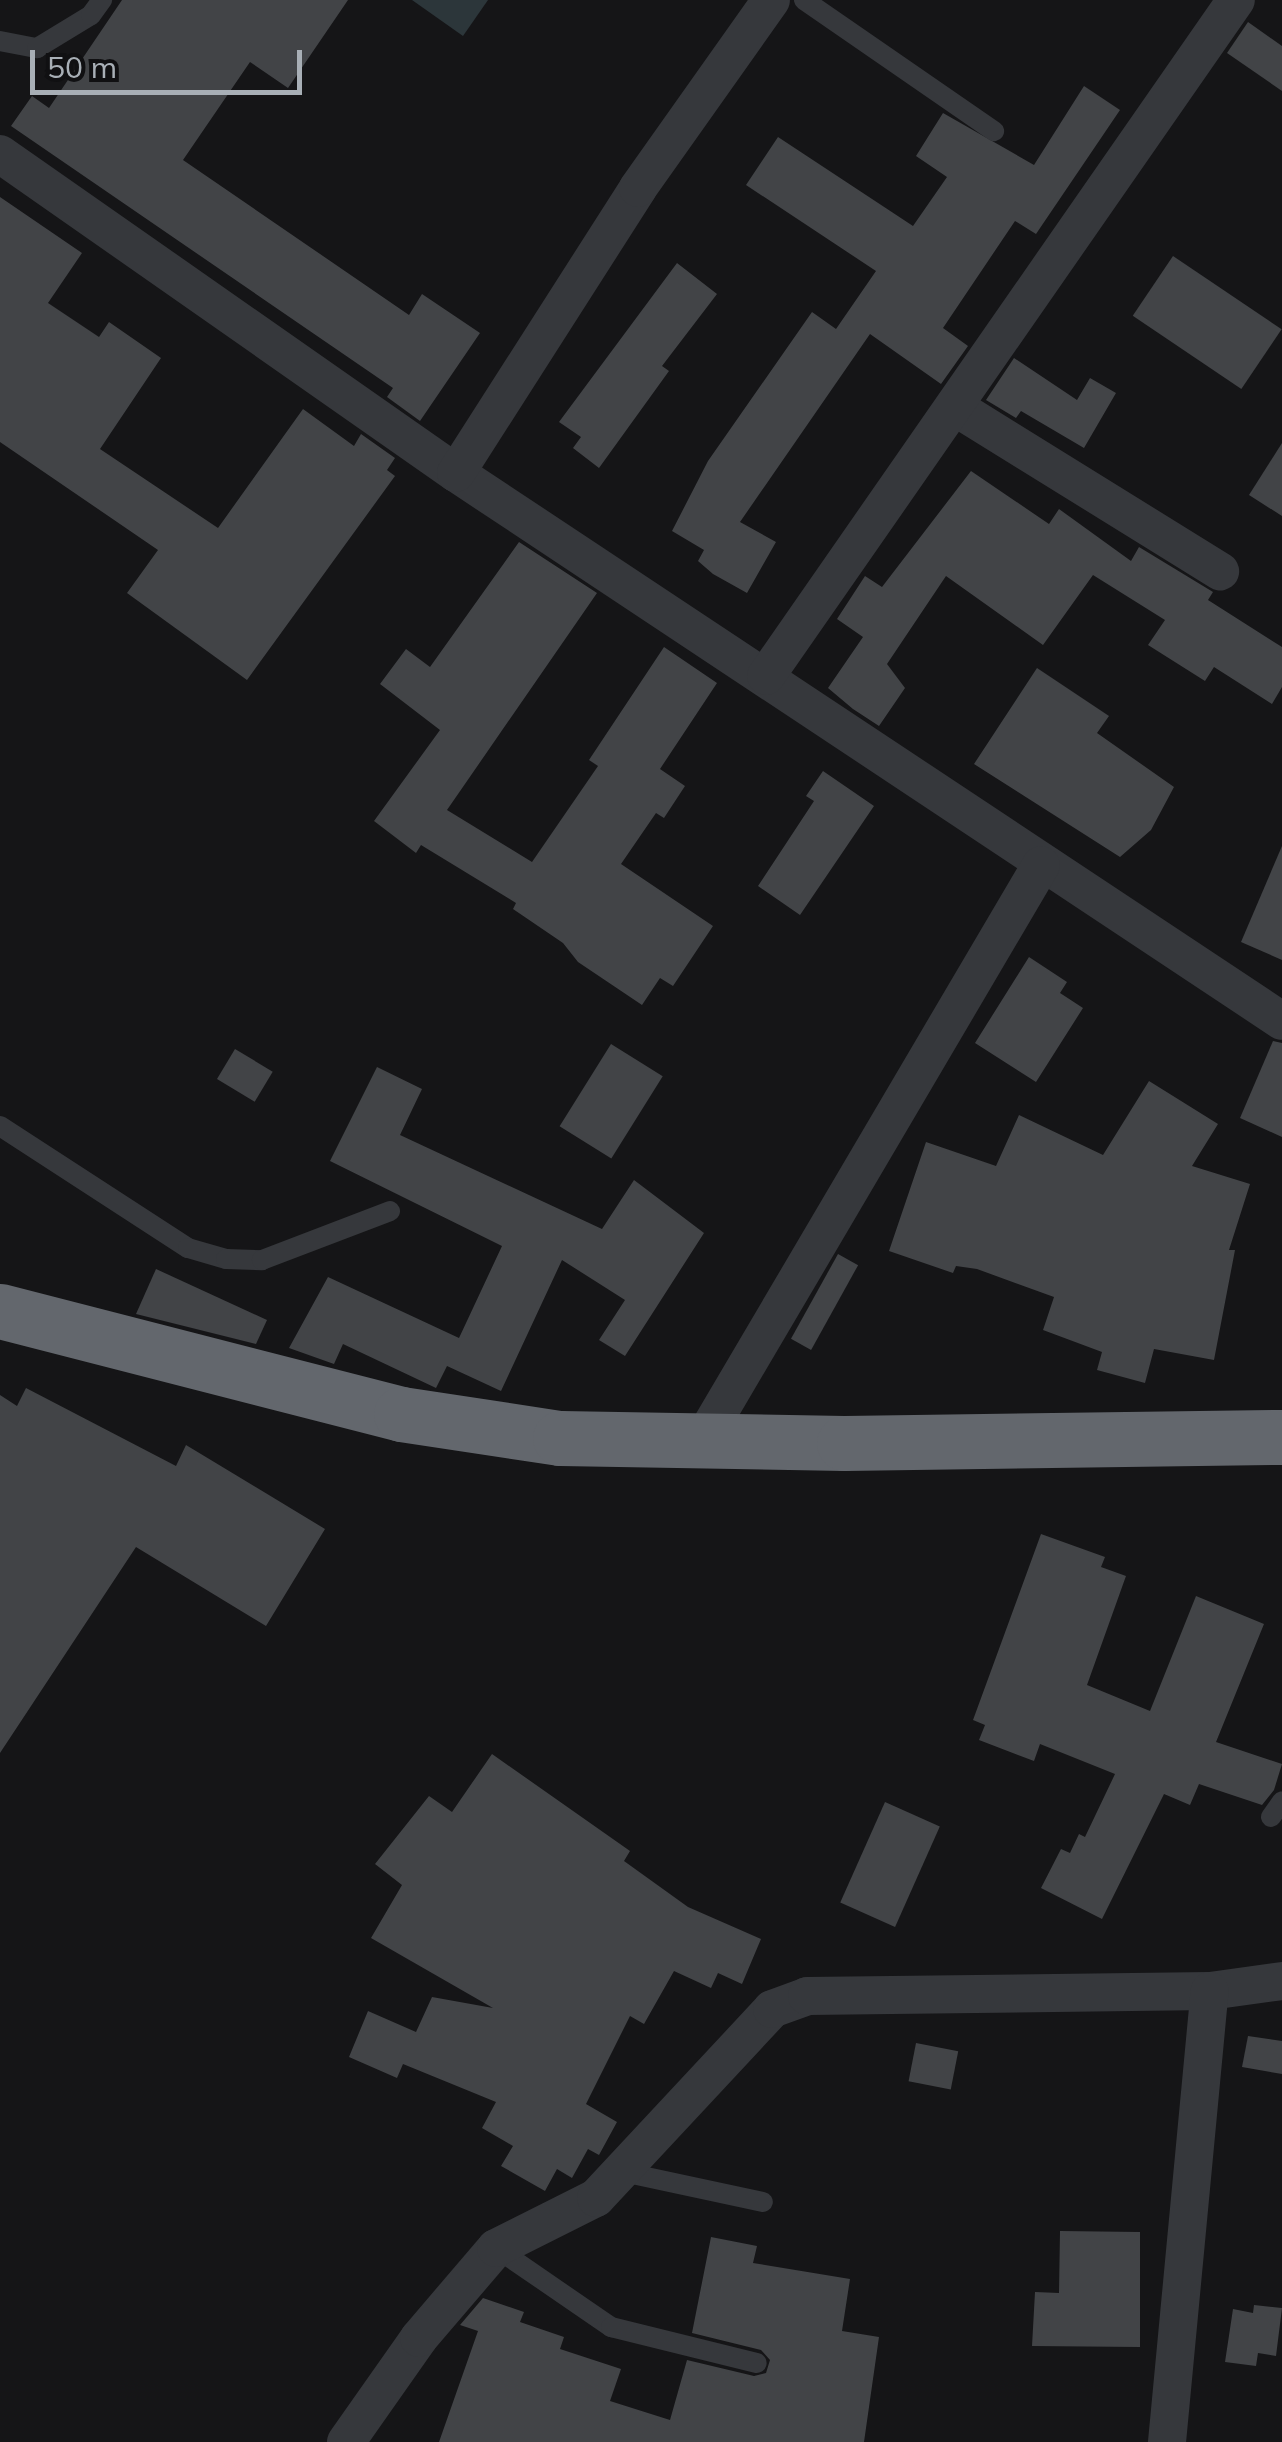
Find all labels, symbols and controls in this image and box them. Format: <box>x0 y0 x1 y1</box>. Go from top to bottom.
scale bar <box>35 30 308 92</box>
text: 50 m <box>47 48 117 86</box>

